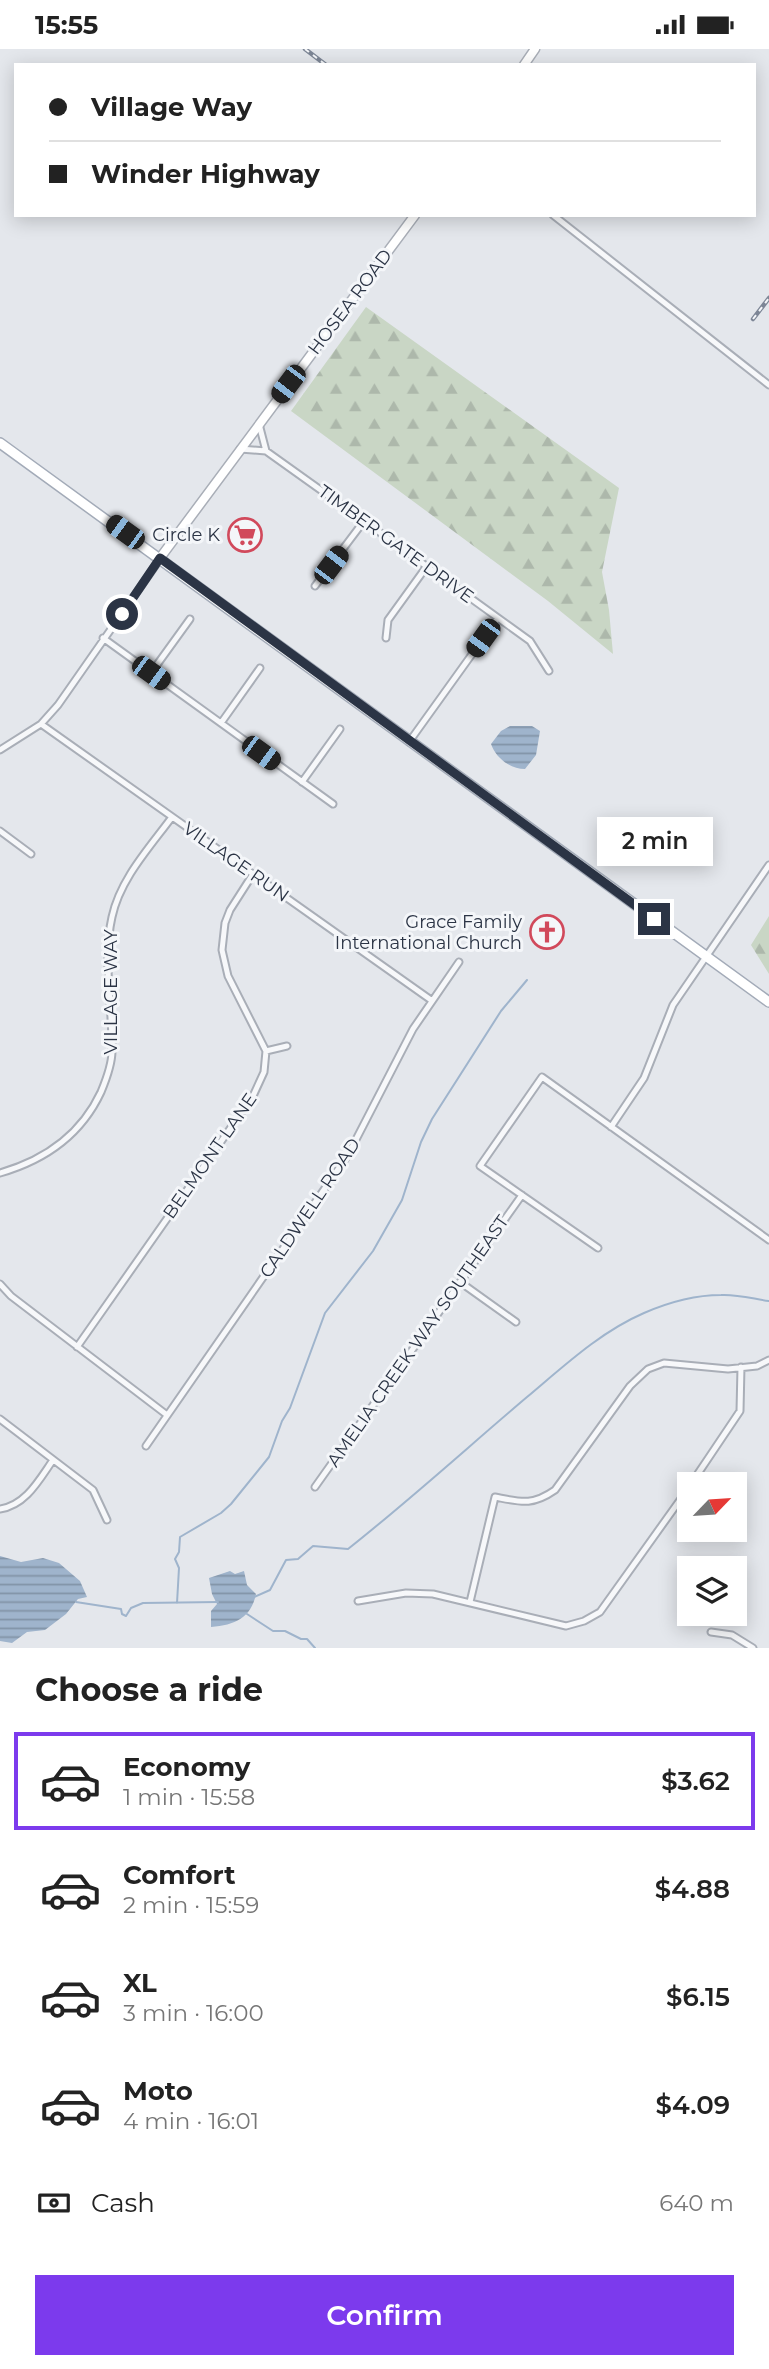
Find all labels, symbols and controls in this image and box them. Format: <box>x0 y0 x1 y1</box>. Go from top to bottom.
text: 15:55 <box>35 9 98 41</box>
text: Village Way <box>91 91 252 123</box>
text: Winder Highway <box>91 158 320 190</box>
street label: HOSEA ROAD <box>303 245 397 359</box>
car <box>267 361 310 407</box>
street label: TIMBER GATE DRIVE <box>314 480 478 608</box>
car <box>102 511 149 553</box>
supermarket icon: Circle K <box>226 516 264 554</box>
place label: Circle K <box>152 524 220 546</box>
car <box>310 542 353 588</box>
route start <box>106 598 138 630</box>
car <box>463 615 504 661</box>
car <box>128 652 175 694</box>
car <box>238 732 285 774</box>
street label: VILLAGE RUN <box>179 817 293 907</box>
callout: 2 min <box>596 817 712 867</box>
text: 2 min <box>622 827 688 855</box>
route end <box>638 903 670 935</box>
place label: Grace Family International Church <box>335 911 522 954</box>
church icon: Grace Family International Church <box>528 913 566 951</box>
street label: VILLAGE WAY <box>100 929 122 1055</box>
street label: BELMONT LANE <box>158 1089 262 1223</box>
street label: CALDWELL ROAD <box>255 1134 365 1282</box>
street label: AMELIA CREEK WAY SOUTHEAST <box>322 1210 514 1471</box>
north arrow <box>677 1472 747 1542</box>
map controls <box>677 1472 747 1626</box>
button: layers <box>677 1556 747 1626</box>
text: Choose a ride <box>35 1670 263 1709</box>
icon: car <box>39 1750 102 1813</box>
text: Economy <box>123 1751 250 1783</box>
text: $3.62 <box>661 1765 730 1797</box>
text: 1 min · 15:58 <box>123 1783 255 1811</box>
icon: car <box>39 1858 102 1921</box>
text: Comfort <box>123 1859 235 1891</box>
text: $4.88 <box>655 1873 730 1905</box>
text: 2 min · 15:59 <box>123 1891 259 1919</box>
icon: car <box>39 1966 102 2029</box>
text: XL <box>123 1967 157 1999</box>
text: $6.15 <box>666 1981 730 2013</box>
text: 3 min · 16:00 <box>123 1999 264 2027</box>
icon: car <box>39 2074 102 2137</box>
text: Moto <box>123 2075 193 2107</box>
text: $4.09 <box>655 2089 730 2121</box>
text: 4 min · 16:01 <box>123 2107 259 2135</box>
icon: cash <box>35 2184 73 2222</box>
text: Cash <box>91 2187 155 2219</box>
text: 640 m <box>659 2189 734 2217</box>
button: Confirm <box>35 2275 734 2355</box>

